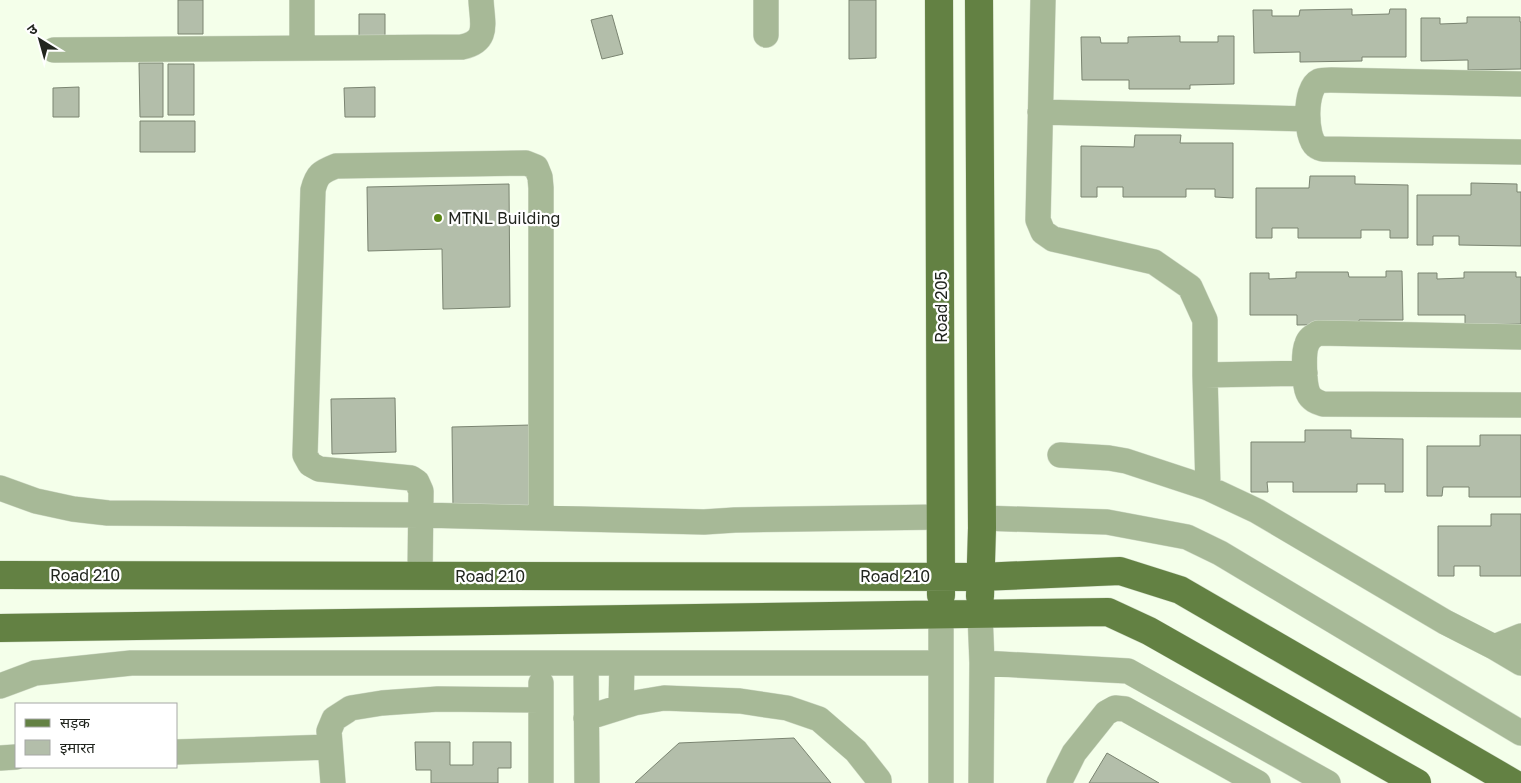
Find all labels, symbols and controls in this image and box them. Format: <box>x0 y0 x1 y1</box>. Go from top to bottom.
north arrow <box>15 15 65 65</box>
text: उ <box>23 19 41 38</box>
place label: MTNL Building <box>448 208 560 228</box>
marker: MTNL Building <box>432 212 444 224</box>
street label: Road 205 <box>931 271 951 343</box>
street label: Road 210 <box>50 565 120 585</box>
street label: Road 210 <box>455 566 525 586</box>
street label: Road 210 <box>860 566 930 586</box>
legend <box>15 703 178 768</box>
text: सड़क <box>60 713 90 731</box>
text: इमारत <box>60 738 95 756</box>

